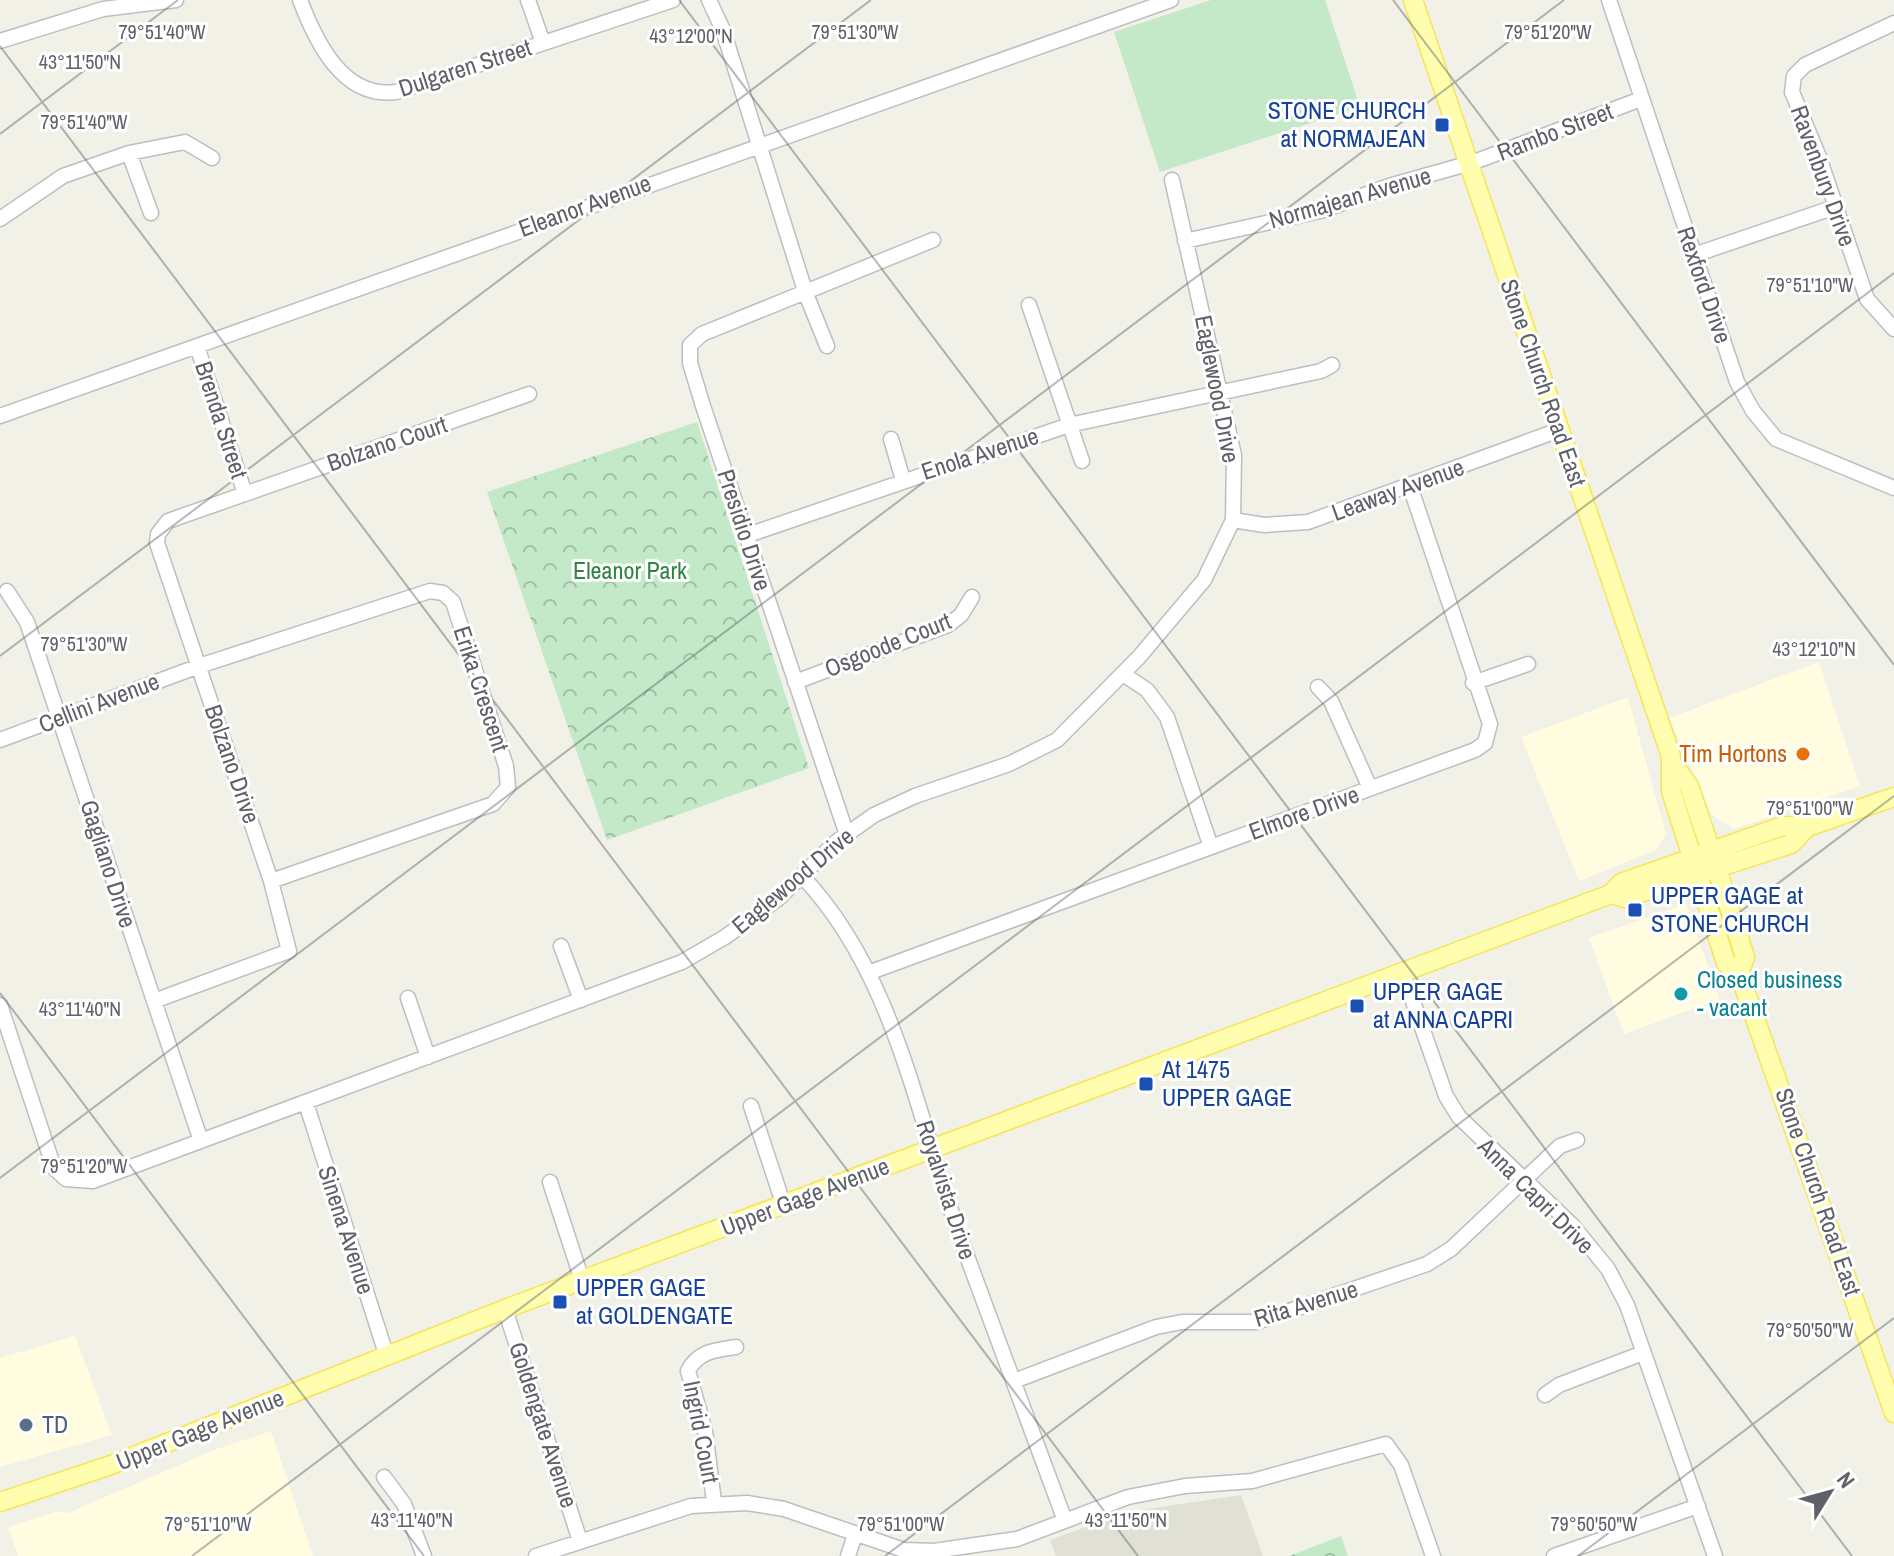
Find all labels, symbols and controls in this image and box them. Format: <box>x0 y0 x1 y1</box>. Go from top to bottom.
text: 79°51'40"W <box>118 18 206 45</box>
text: 79°51'30"W <box>811 18 899 45</box>
text: 79°51'20"W <box>1504 18 1592 45</box>
text: 43°12'00"N <box>649 22 733 49</box>
street label: Dulgaren Street <box>394 30 536 104</box>
text: 43°11'50"N <box>39 48 121 75</box>
place label: STONE CHURCH at NORMAJEAN <box>1268 94 1426 154</box>
street label: Rambo Street <box>1492 94 1618 168</box>
street label: Ravenbury Drive <box>1784 101 1864 251</box>
text: 79°51'40"W <box>40 108 128 135</box>
marker: STONE CHURCH at NORMAJEAN <box>1433 116 1451 134</box>
street label: Normajean Avenue <box>1265 159 1434 235</box>
street label: Eleanor Avenue <box>514 166 655 244</box>
street label: Rexford Drive <box>1670 222 1740 347</box>
text: 79°51'10"W <box>1766 271 1854 298</box>
street label: Stone Church Road East <box>1493 275 1595 491</box>
street label: Eaglewood Drive <box>1188 312 1248 465</box>
street label: Brenda Street <box>188 357 256 483</box>
street label: Bolzano Court <box>323 407 451 478</box>
street label: Enola Avenue <box>917 419 1042 487</box>
street label: Leaway Avenue <box>1327 450 1468 528</box>
street label: Presidio Drive <box>710 465 780 594</box>
park label: Eleanor Park <box>573 554 687 586</box>
street label: Osgoode Court <box>820 604 956 684</box>
street label: Erika Crescent <box>447 622 517 756</box>
text: 79°51'30"W <box>40 630 128 657</box>
text: 43°12'10"N <box>1772 635 1856 662</box>
street label: Cellini Avenue <box>34 664 163 740</box>
street label: Bolzano Drive <box>198 700 268 827</box>
place label: Tim Hortons <box>1679 737 1787 769</box>
marker: Tim Hortons <box>1794 745 1812 763</box>
street label: Elmore Drive <box>1244 777 1363 847</box>
text: 79°51'00"W <box>1766 794 1854 821</box>
street label: Gagliano Drive <box>73 796 145 932</box>
street label: Eaglewood Drive <box>725 820 860 941</box>
place label: UPPER GAGE at STONE CHURCH <box>1651 879 1809 939</box>
marker: UPPER GAGE at STONE CHURCH <box>1626 901 1644 919</box>
place label: Closed business - vacant <box>1697 963 1843 1023</box>
place label: UPPER GAGE at ANNA CAPRI <box>1373 975 1513 1035</box>
marker: Closed business - vacant <box>1672 985 1690 1003</box>
text: 43°11'40"N <box>39 995 121 1022</box>
marker: UPPER GAGE at ANNA CAPRI <box>1348 997 1366 1015</box>
place label: At 1475 UPPER GAGE <box>1161 1053 1292 1113</box>
marker: At 1475 UPPER GAGE <box>1137 1075 1155 1093</box>
street label: Stone Church Road East <box>1768 1084 1870 1300</box>
street label: Royalvista Drive <box>909 1116 984 1263</box>
street label: Anna Capri Drive <box>1471 1130 1602 1260</box>
street label: Upper Gage Avenue <box>716 1149 893 1243</box>
text: 79°51'20"W <box>40 1152 128 1179</box>
street label: Sinena Avenue <box>311 1161 383 1298</box>
place label: UPPER GAGE at GOLDENGATE <box>576 1271 733 1331</box>
street label: Rita Avenue <box>1250 1272 1362 1334</box>
marker: UPPER GAGE at GOLDENGATE <box>551 1293 569 1311</box>
text: 79°50'50"W <box>1766 1316 1854 1343</box>
street label: Goldengate Avenue <box>502 1338 586 1512</box>
street label: Ingrid Court <box>676 1378 728 1486</box>
street label: Upper Gage Avenue <box>111 1381 288 1477</box>
place label: TD <box>42 1408 68 1440</box>
marker: TD <box>17 1416 35 1434</box>
north arrow <box>1790 1452 1870 1532</box>
text: N <box>1830 1466 1862 1494</box>
text: 43°11'40"N <box>371 1506 453 1533</box>
text: 43°11'50"N <box>1085 1506 1167 1533</box>
text: 79°51'10"W <box>164 1510 252 1537</box>
text: 79°51'00"W <box>857 1510 945 1537</box>
text: 79°50'50"W <box>1550 1510 1638 1537</box>

